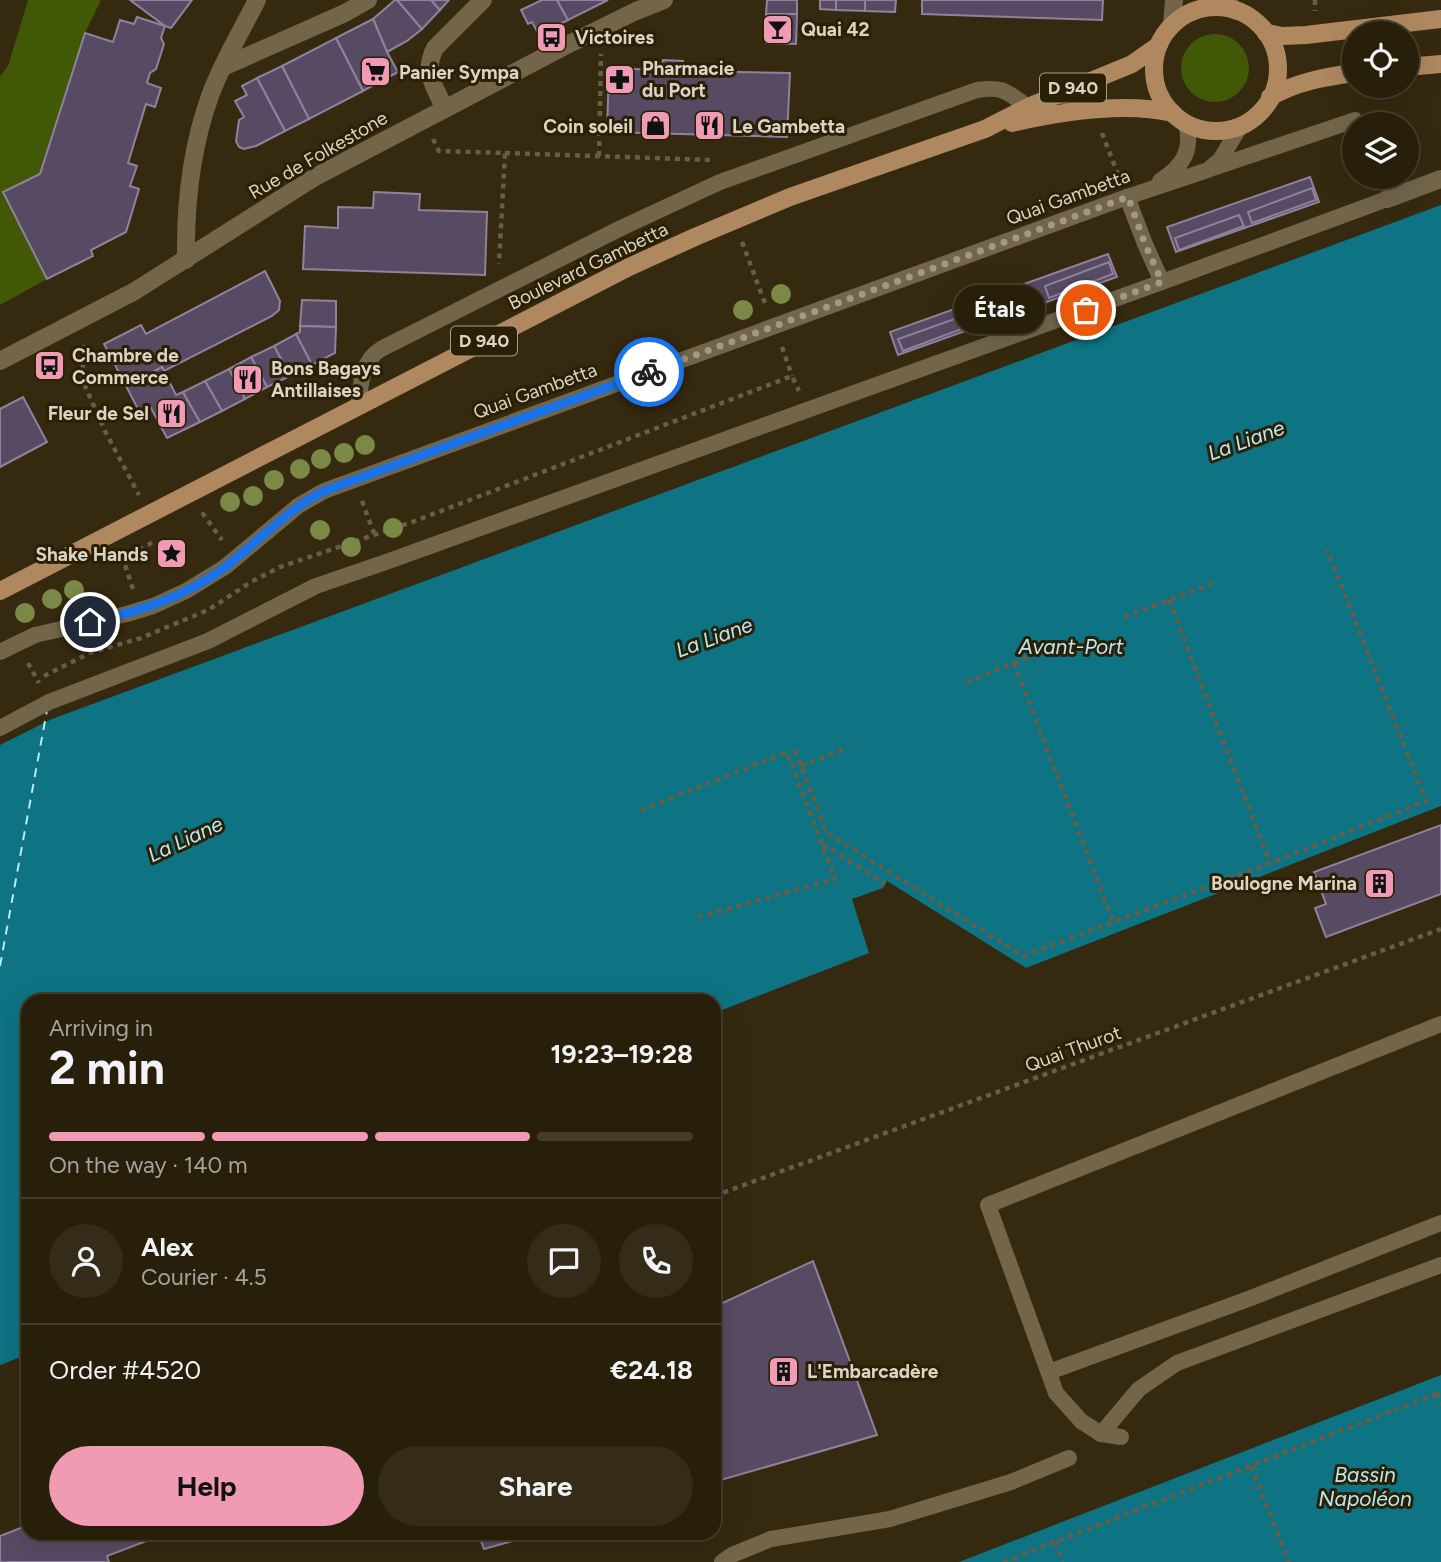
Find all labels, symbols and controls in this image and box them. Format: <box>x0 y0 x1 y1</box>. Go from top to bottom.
bar icon: Quai 42 <box>761 12 795 46</box>
place label: Quai 42 <box>801 18 869 41</box>
bus stop icon: Victoires <box>535 20 569 54</box>
map controls <box>1342 21 1419 189</box>
button: locate <box>1342 21 1419 98</box>
place label: Victoires <box>575 26 654 49</box>
supermarket icon: Panier Sympa <box>359 55 393 89</box>
place label: Pharmacie du Port <box>642 57 735 102</box>
place label: Panier Sympa <box>399 61 519 84</box>
pharmacy icon: Pharmacie du Port <box>602 62 636 96</box>
road number: D 940 <box>1040 74 1106 102</box>
street label: Rue de Folkestone <box>244 106 392 204</box>
shop icon: Coin soleil <box>639 109 673 143</box>
restaurant icon: Le Gambetta <box>692 109 726 143</box>
button: layers <box>1342 112 1419 189</box>
place label: Coin soleil <box>543 115 633 138</box>
place label: Le Gambetta <box>732 115 845 138</box>
street label: Quai Gambetta <box>1003 164 1133 230</box>
street label: Boulevard Gambetta <box>504 217 672 315</box>
pin <box>1056 280 1116 340</box>
callout: Étals <box>953 286 1044 334</box>
icon: bag <box>1067 291 1105 329</box>
text: Étals <box>974 295 1025 323</box>
road number: D 940 <box>451 326 517 356</box>
courier <box>614 337 684 407</box>
place label: Chambre de Commerce <box>72 344 179 389</box>
bus stop icon: Chambre de Commerce <box>32 349 66 383</box>
icon: bike <box>630 353 668 391</box>
place label: Bons Bagays Antillaises <box>271 357 381 402</box>
street label: Quai Gambetta <box>470 358 600 424</box>
restaurant icon: Bons Bagays Antillaises <box>231 362 265 396</box>
restaurant icon: Fleur de Sel <box>155 396 189 430</box>
place label: Fleur de Sel <box>48 402 149 425</box>
water label: La Liane <box>1204 414 1288 465</box>
place icon: Shake Hands <box>154 537 188 571</box>
place label: Shake Hands <box>35 543 148 566</box>
pin <box>60 592 120 652</box>
icon: home <box>71 603 109 641</box>
water label: La Liane <box>672 611 756 662</box>
water label: Avant-Port <box>1017 634 1124 659</box>
water label: La Liane <box>144 811 227 867</box>
building icon: Boulogne Marina <box>1363 866 1397 900</box>
place label: Boulogne Marina <box>1211 872 1357 895</box>
text: Arriving in <box>49 1014 153 1042</box>
street label: Quai Thurot <box>1022 1021 1124 1077</box>
text: 19:23–19:28 <box>550 1038 693 1070</box>
text: 2 min <box>49 1040 165 1096</box>
text: On the way · 140 m <box>49 1151 248 1179</box>
button: person <box>49 1224 123 1298</box>
button: chat <box>527 1224 601 1298</box>
button: phone <box>619 1224 693 1298</box>
text: Alex <box>141 1231 194 1263</box>
text: Courier · 4.5 <box>141 1263 267 1291</box>
text: Order #4520 <box>49 1354 201 1386</box>
text: €24.18 <box>610 1354 693 1386</box>
building icon: L'Embarcadère <box>767 1354 801 1388</box>
place label: L'Embarcadère <box>807 1360 939 1383</box>
button: Help <box>49 1446 364 1526</box>
button: Share <box>378 1446 693 1526</box>
water label: Bassin Napoléon <box>1318 1462 1412 1511</box>

